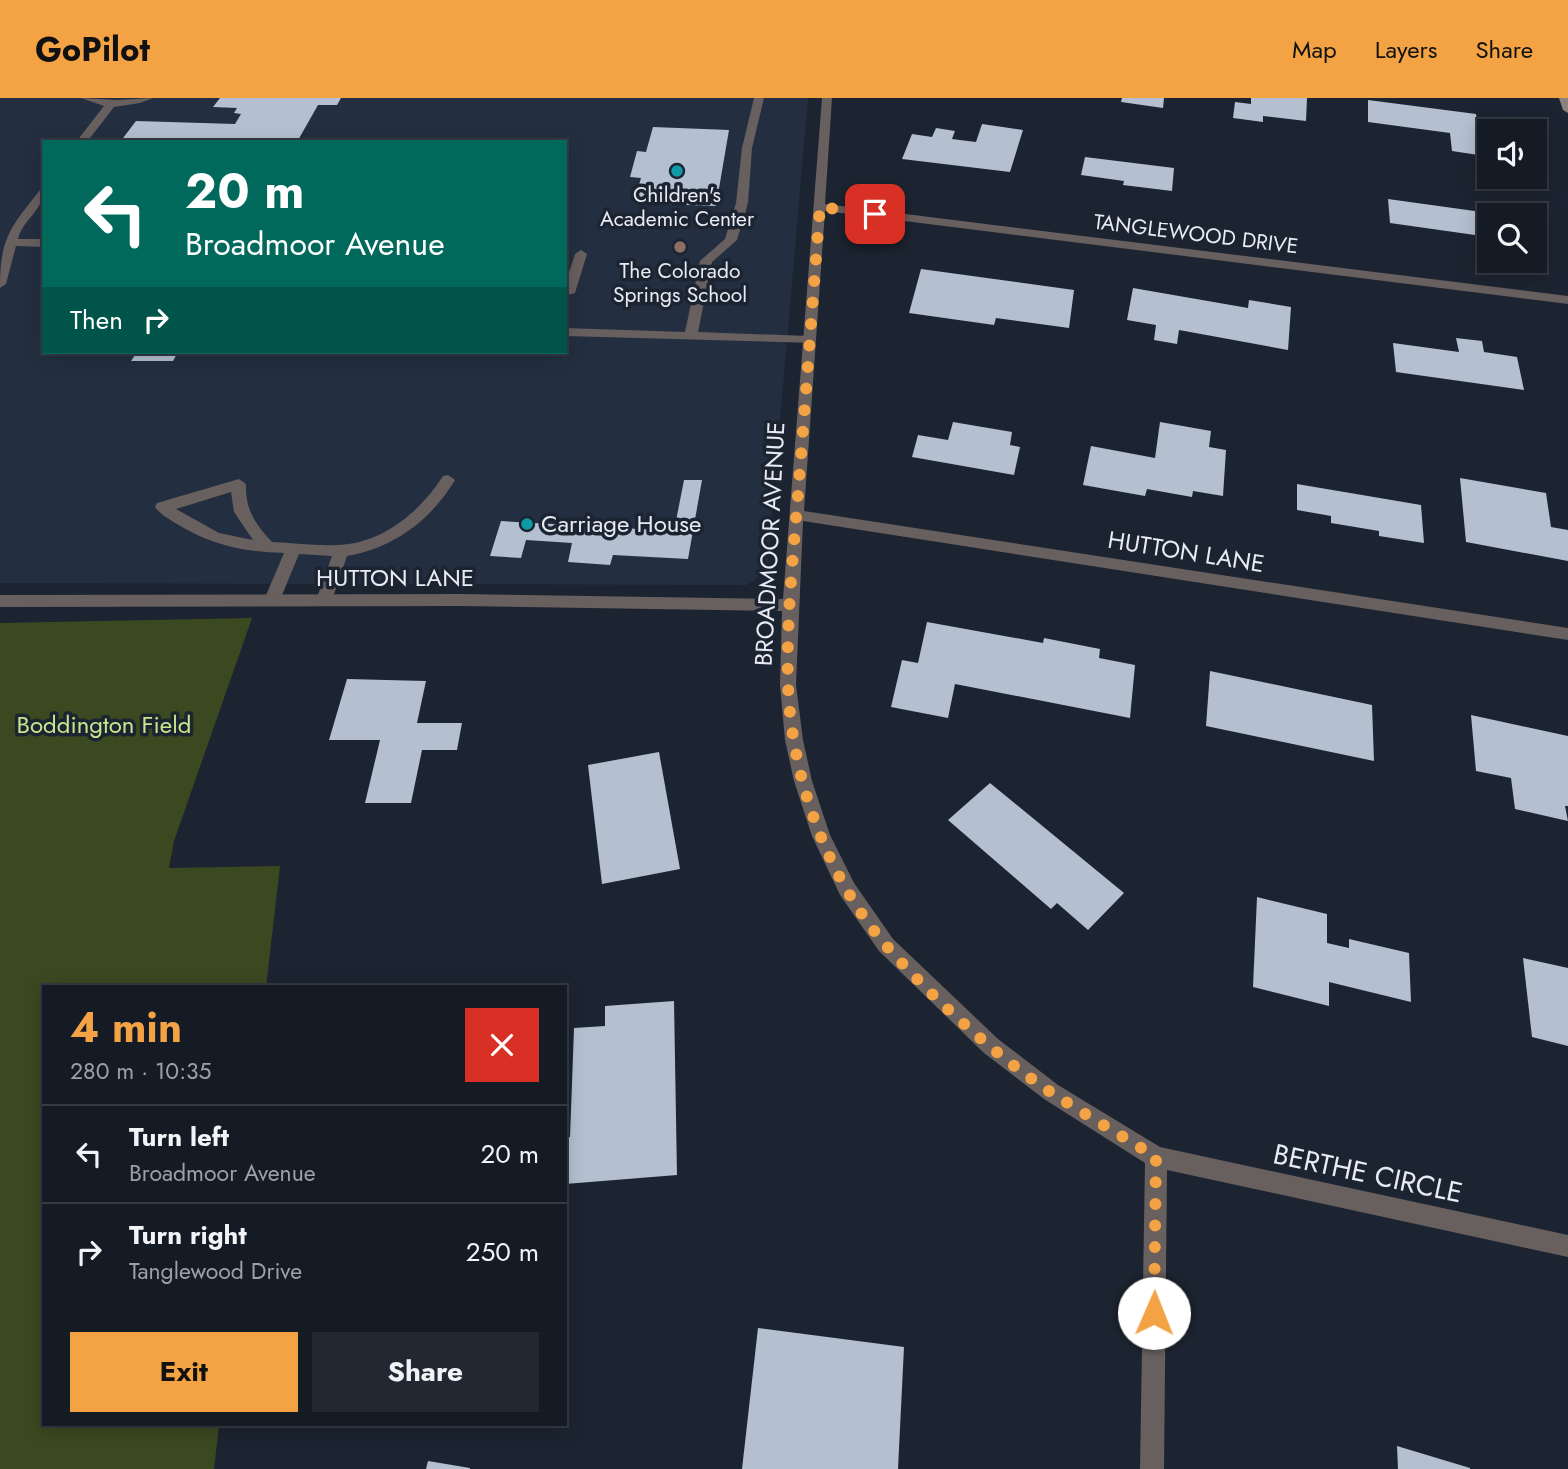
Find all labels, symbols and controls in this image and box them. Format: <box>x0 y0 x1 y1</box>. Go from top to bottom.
text: GoPilot <box>35 26 150 73</box>
text: Map <box>1292 32 1337 67</box>
text: Layers <box>1375 32 1437 67</box>
text: Share <box>1475 32 1533 67</box>
map controls <box>1477 119 1547 273</box>
button: sound <box>1477 119 1547 189</box>
text: 20 m <box>185 156 304 226</box>
marker: Children's Academic Center <box>669 163 685 179</box>
icon: left <box>70 168 161 259</box>
place label: Children's Academic Center <box>600 180 755 234</box>
pin <box>845 184 905 244</box>
icon: arrive <box>856 195 894 233</box>
button: search <box>1477 203 1547 273</box>
street label: TANGLEWOOD DRIVE <box>1092 207 1300 261</box>
text: Broadmoor Avenue <box>185 221 445 267</box>
marker: The Colorado Springs School <box>672 239 688 255</box>
place label: The Colorado Springs School <box>613 256 747 310</box>
text: Then <box>70 301 123 339</box>
icon: right <box>137 301 175 339</box>
street label: BROADMOOR AVENUE <box>746 421 793 667</box>
place label: Carriage House <box>541 506 701 541</box>
marker: Carriage House <box>519 516 535 532</box>
street label: HUTTON LANE <box>1105 522 1267 581</box>
street label: HUTTON LANE <box>316 560 474 595</box>
park label: Boddington Field <box>17 707 191 742</box>
text: 4 min <box>70 997 182 1058</box>
button: close <box>465 1008 539 1082</box>
text: 280 m · 10:35 <box>70 1054 212 1088</box>
text: Turn left <box>129 1118 229 1156</box>
street label: BERTHE CIRCLE <box>1270 1133 1466 1214</box>
icon: left <box>70 1135 108 1173</box>
text: 20 m <box>481 1135 539 1173</box>
text: Broadmoor Avenue <box>129 1156 316 1190</box>
text: Turn right <box>129 1216 247 1254</box>
icon: right <box>70 1233 108 1271</box>
text: 250 m <box>466 1233 539 1271</box>
text: Tanglewood Drive <box>129 1254 302 1288</box>
position arrow <box>1117 1276 1191 1350</box>
button: Exit <box>70 1332 298 1412</box>
button: Share <box>312 1332 539 1412</box>

